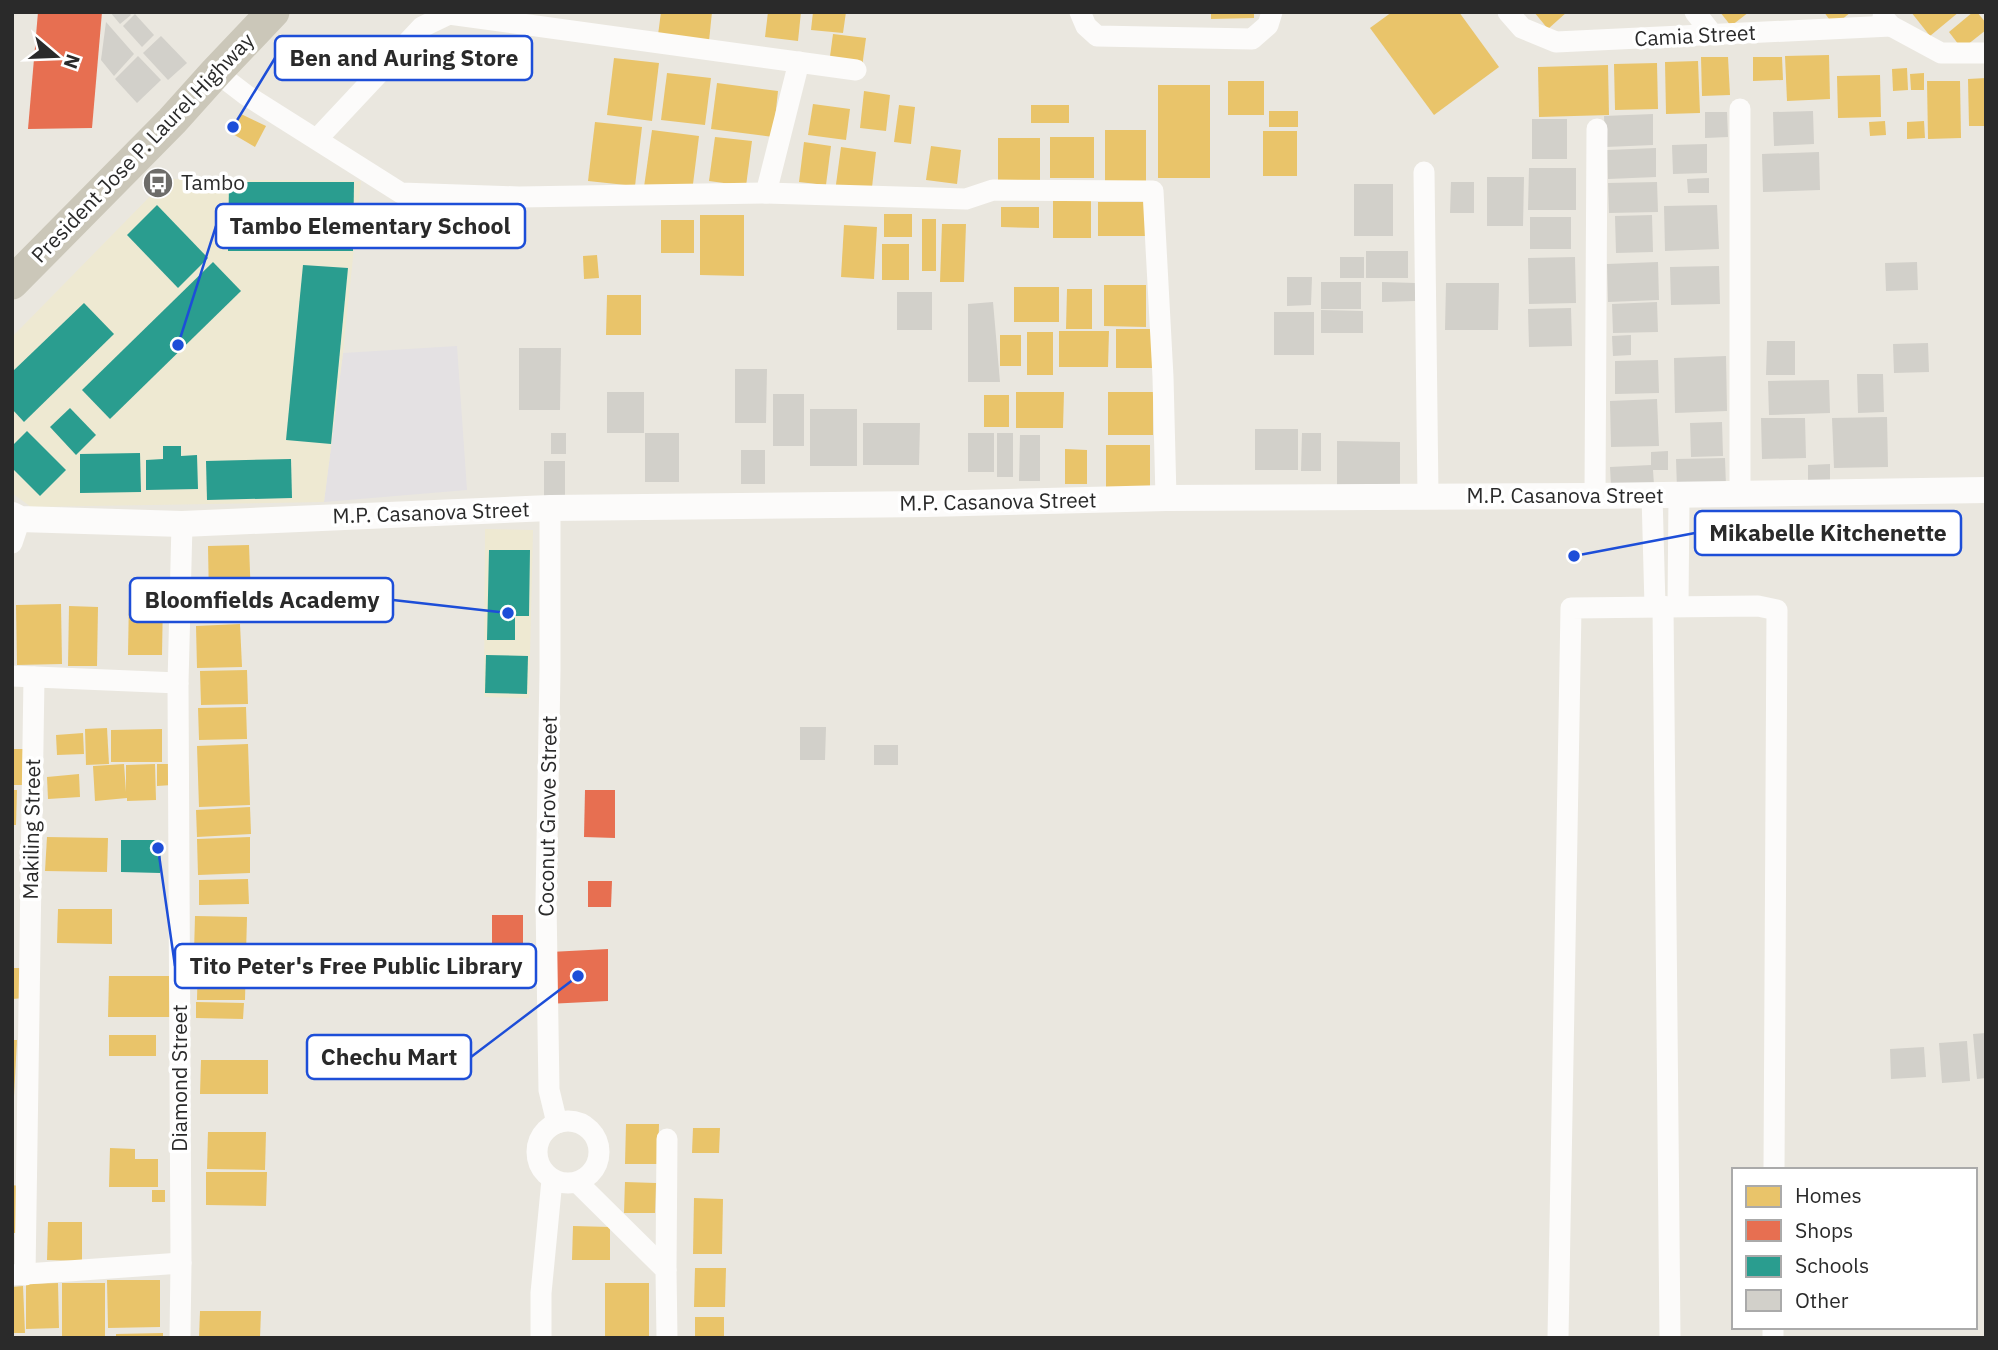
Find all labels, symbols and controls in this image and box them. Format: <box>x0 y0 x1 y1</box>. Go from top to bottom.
street label: Camia Street <box>1633 18 1756 52</box>
north arrow <box>21 21 91 91</box>
street label: President Jose P. Laurel Highway <box>25 26 260 268</box>
callout: Ben and Auring Store <box>275 36 532 80</box>
text: Ben and Auring Store <box>290 42 518 72</box>
text: N <box>58 51 86 72</box>
bus stop icon: Tambo <box>141 166 175 200</box>
place label: Tambo <box>181 168 245 196</box>
callout: Tambo Elementary School <box>216 204 525 248</box>
text: Tambo Elementary School <box>230 210 510 240</box>
street label: M.P. Casanova Street <box>1466 481 1664 509</box>
street label: M.P. Casanova Street <box>899 485 1097 517</box>
street label: M.P. Casanova Street <box>332 495 530 529</box>
callout: Mikabelle Kitchenette <box>1695 511 1961 555</box>
text: Mikabelle Kitchenette <box>1709 517 1947 547</box>
callout: Bloomfields Academy <box>130 578 393 622</box>
text: Bloomfields Academy <box>145 584 380 614</box>
street label: Coconut Grove Street <box>531 715 563 917</box>
street label: Makiling Street <box>16 758 46 900</box>
callout: Tito Peter's Free Public Library <box>175 944 536 988</box>
text: Tito Peter's Free Public Library <box>190 950 523 980</box>
street label: Diamond Street <box>165 1004 193 1152</box>
callout: Chechu Mart <box>307 1035 471 1079</box>
text: Chechu Mart <box>321 1041 457 1071</box>
legend <box>1732 1168 1977 1329</box>
text: Homes <box>1795 1181 1862 1209</box>
text: Shops <box>1795 1216 1853 1244</box>
text: Schools <box>1795 1251 1869 1279</box>
text: Other <box>1795 1286 1849 1314</box>

